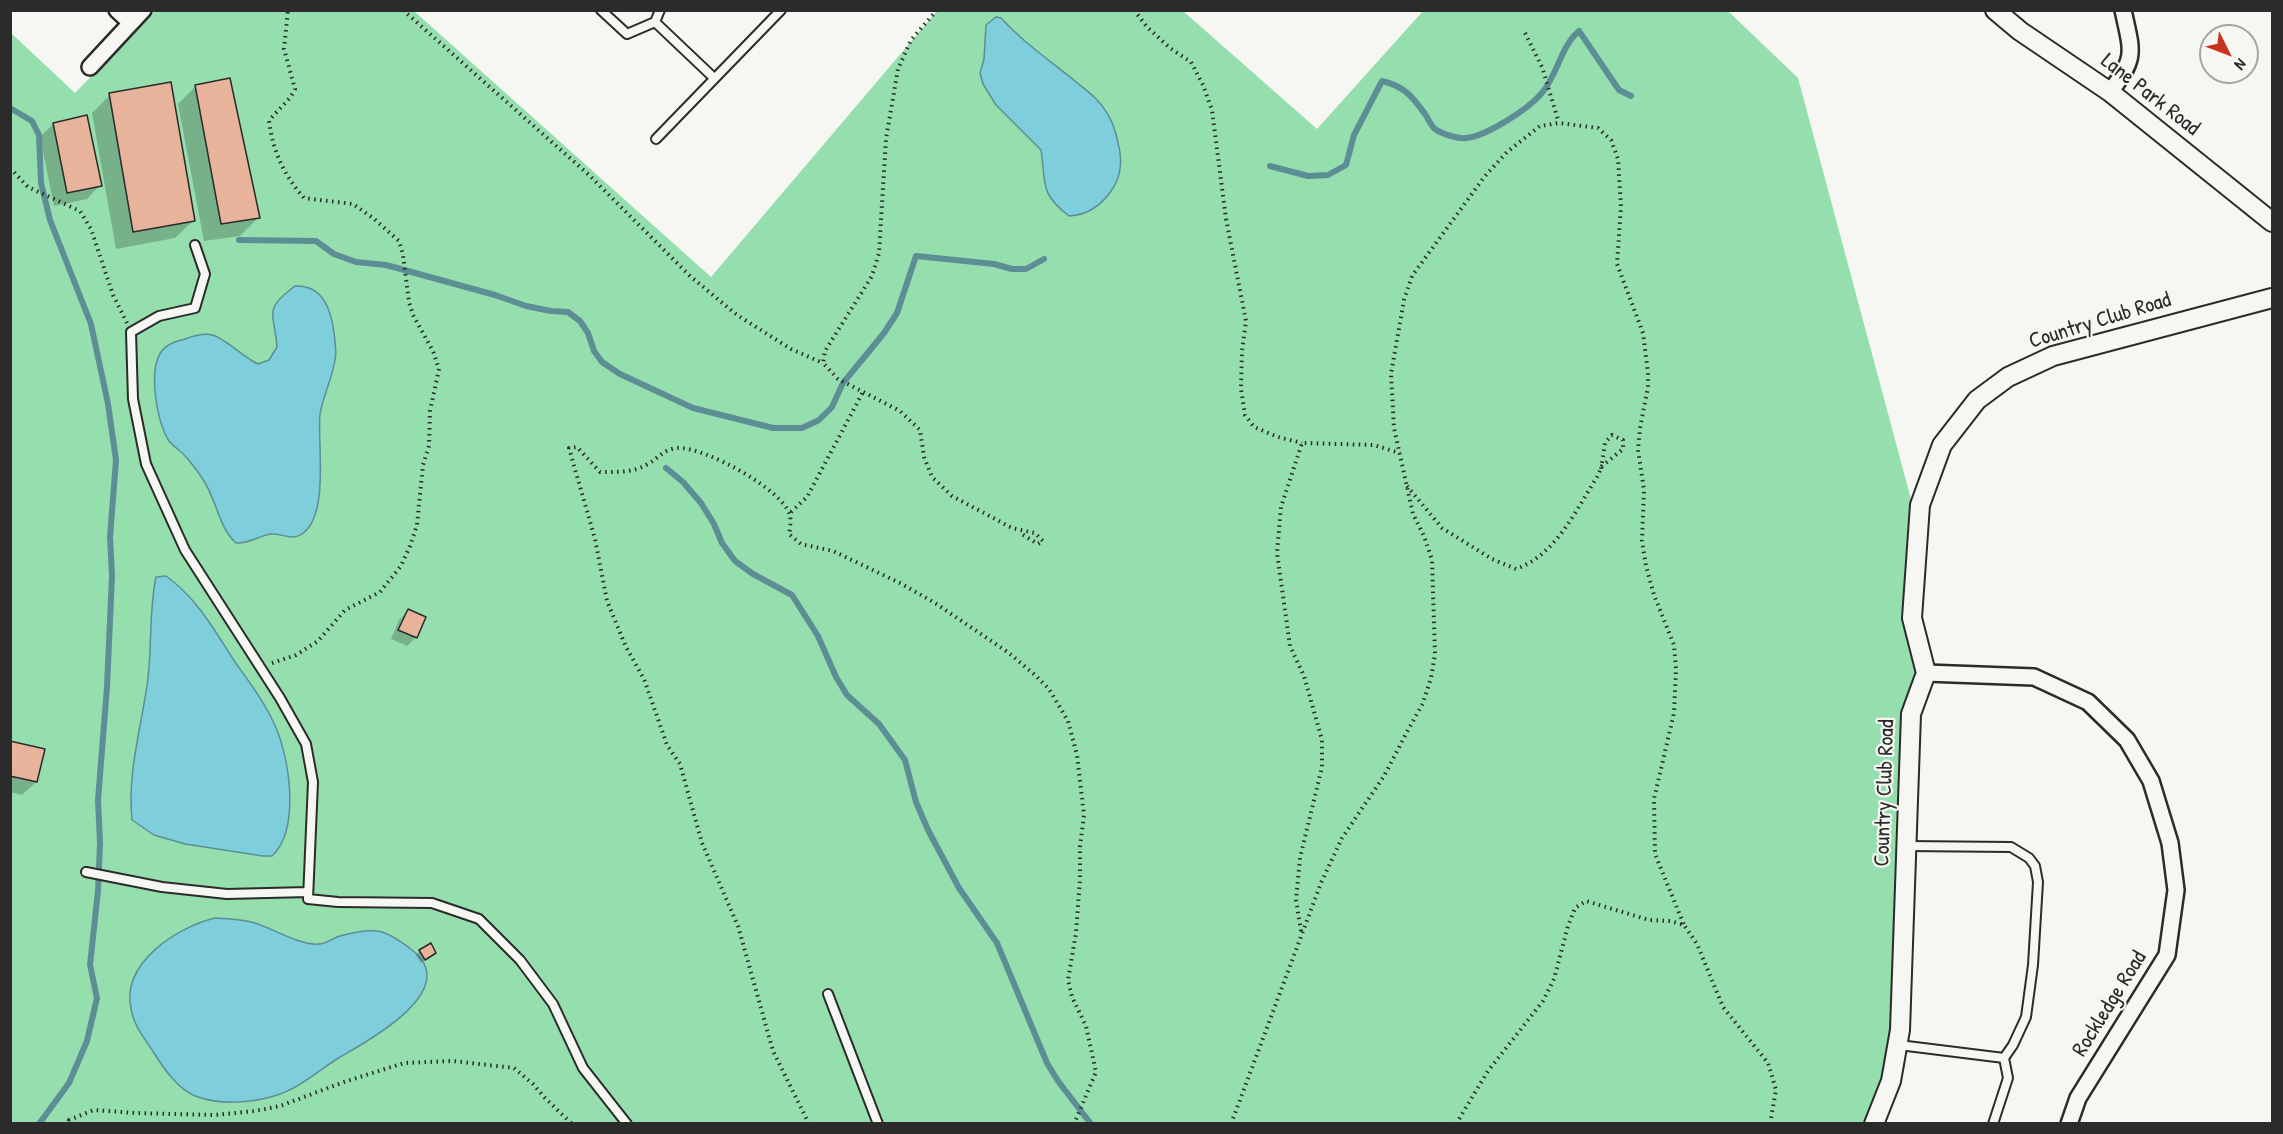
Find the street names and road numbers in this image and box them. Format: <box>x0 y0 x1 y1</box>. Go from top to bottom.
street label: Lane Park Road <box>2095 48 2205 142</box>
street label: Country Club Road <box>2026 287 2174 355</box>
street label: Country Club Road <box>1869 719 1901 867</box>
street label: Rockledge Road <box>2067 946 2153 1062</box>

